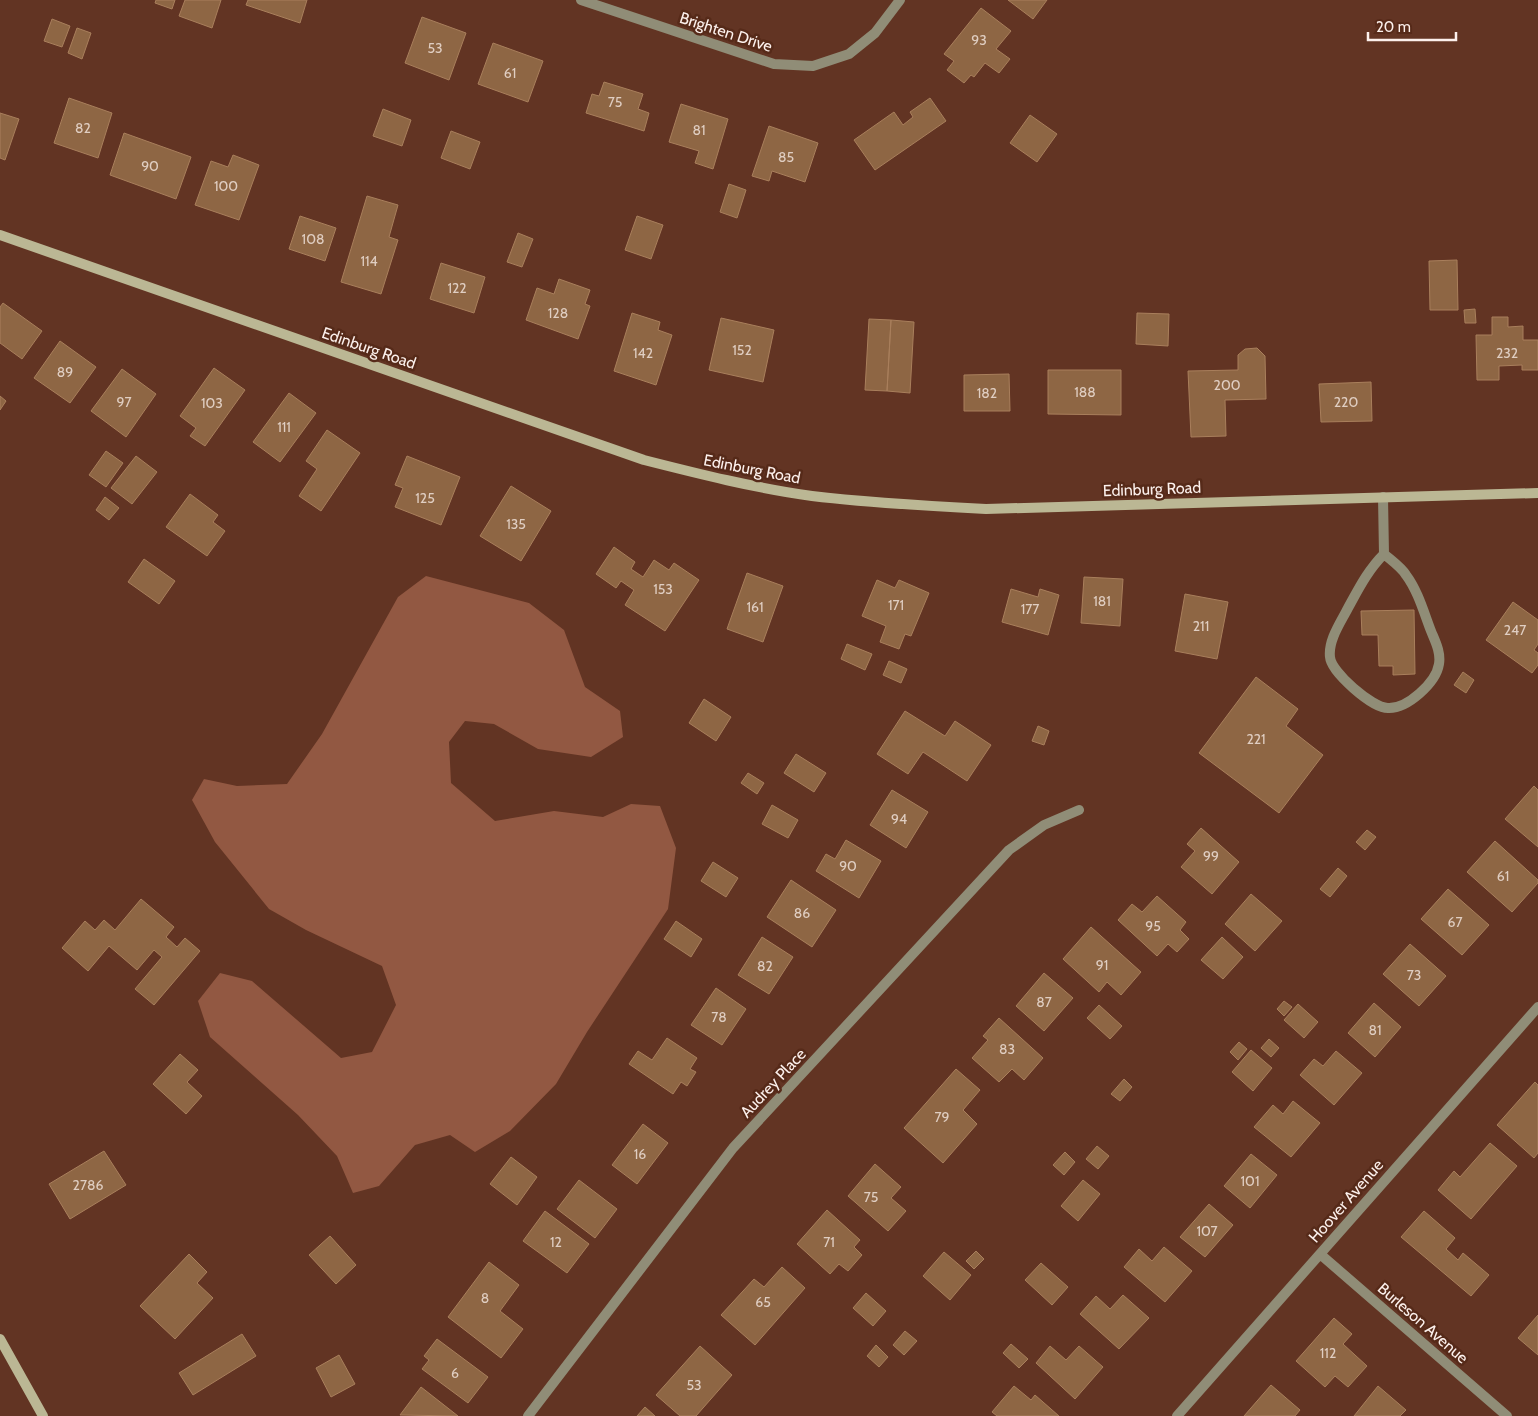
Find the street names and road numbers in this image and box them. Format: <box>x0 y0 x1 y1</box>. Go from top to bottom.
street label: Brighten Drive <box>677 8 775 56</box>
street label: Edinburg Road <box>319 323 419 373</box>
street label: Edinburg Road <box>702 450 802 488</box>
street label: Edinburg Road <box>1103 478 1201 500</box>
street label: Audrey Place <box>736 1045 810 1121</box>
street label: Hoover Avenue <box>1305 1156 1387 1246</box>
street label: Burleson Avenue <box>1374 1279 1472 1367</box>

